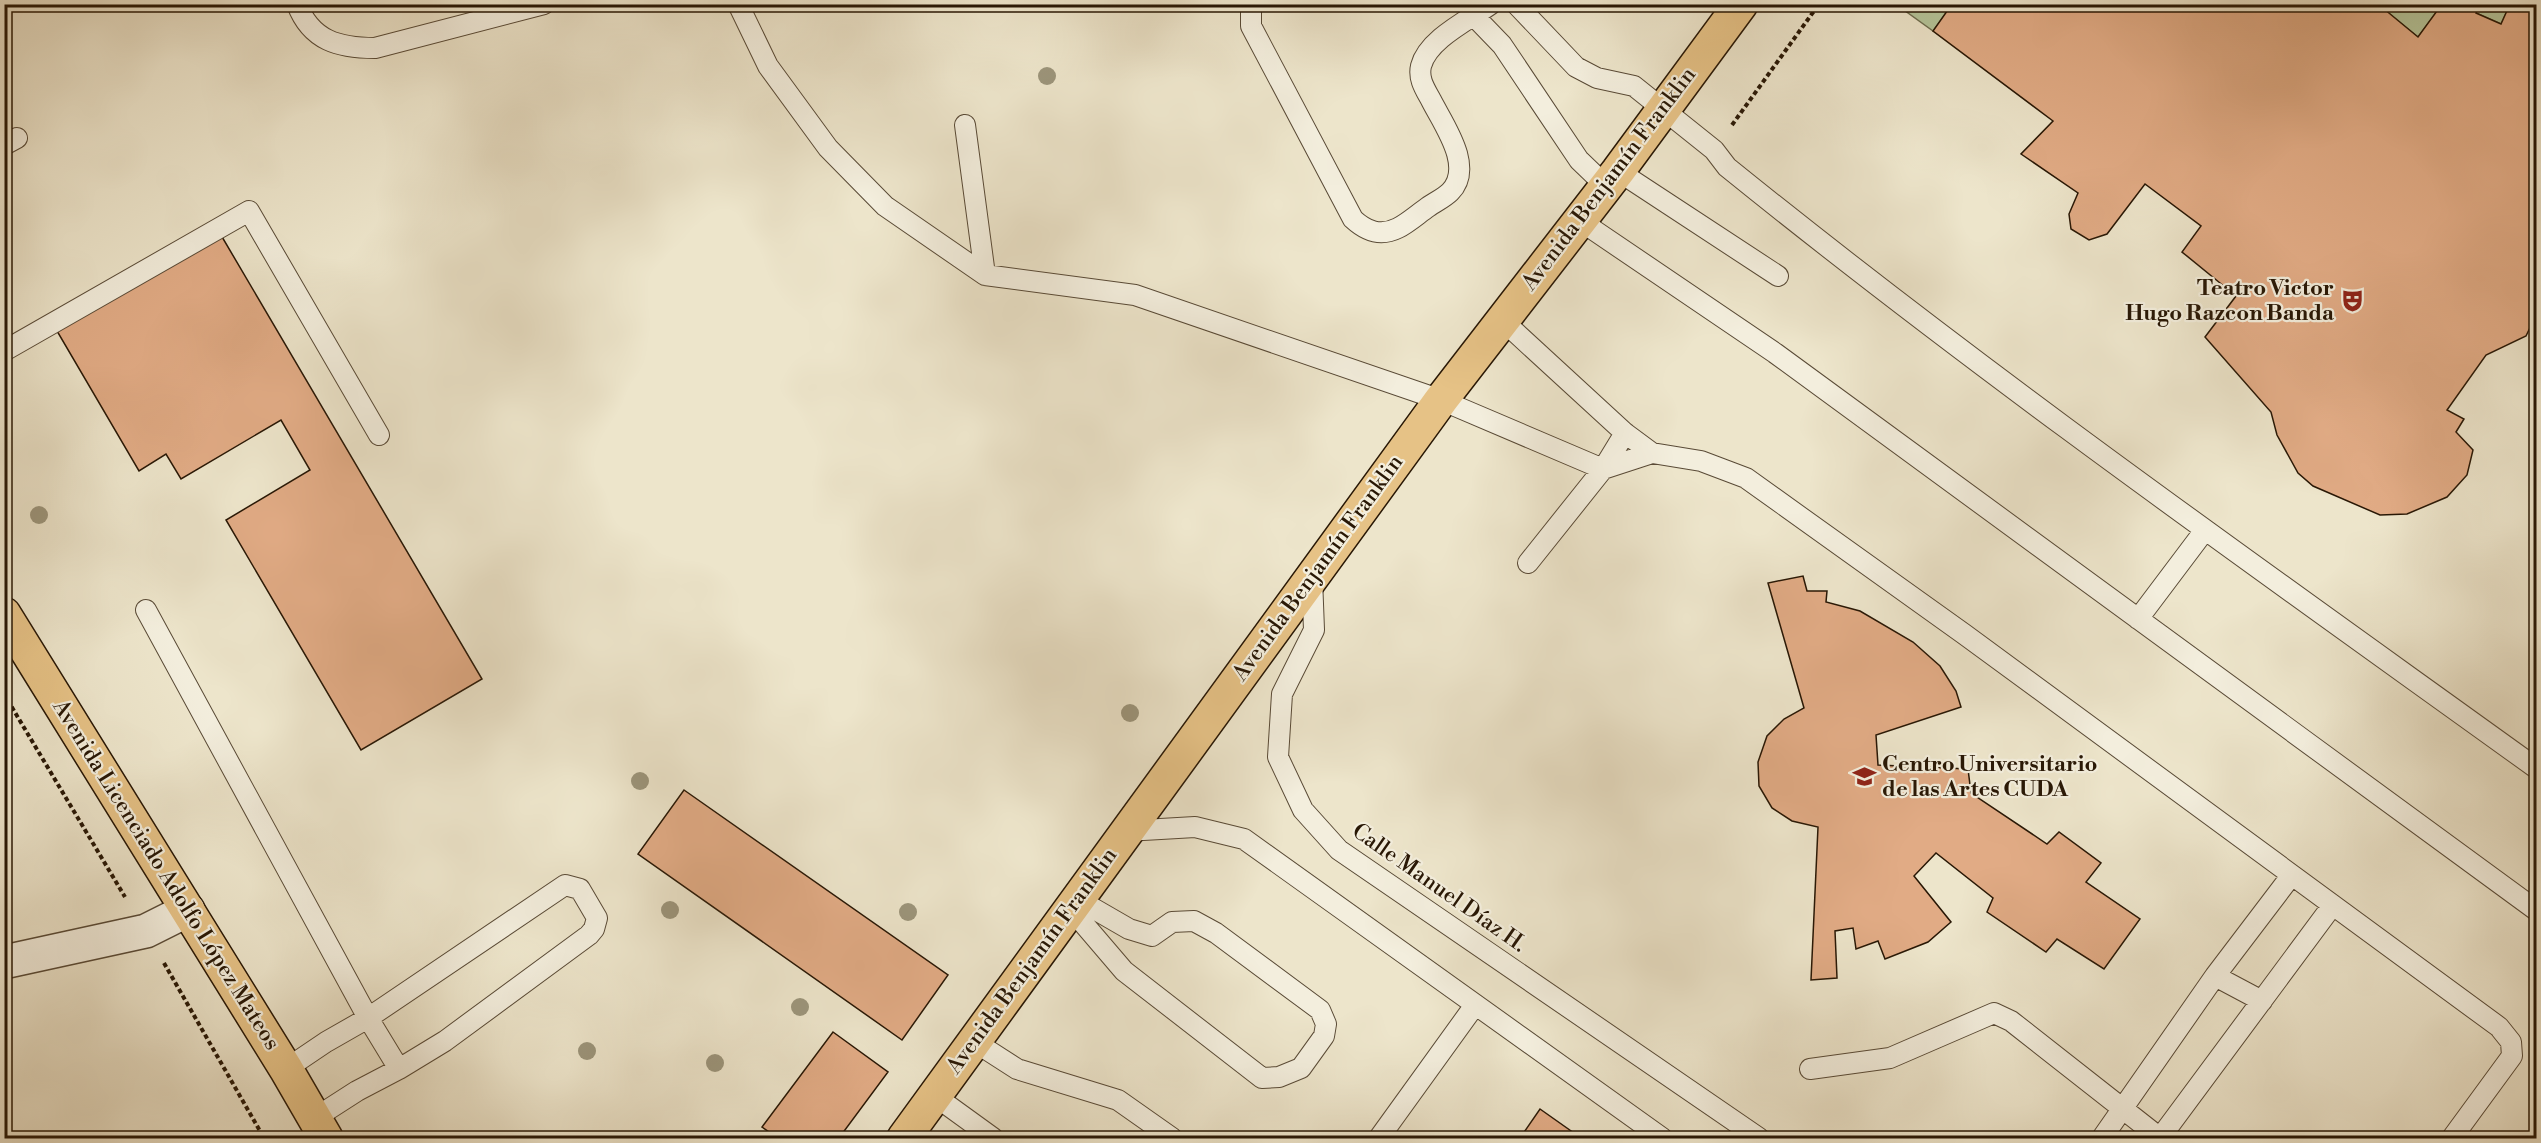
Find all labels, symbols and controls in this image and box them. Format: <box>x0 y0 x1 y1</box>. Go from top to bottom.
street label: Avenida Benjamín Franklin <box>1516 62 1702 297</box>
place label: Teatro Victor Hugo Razcon Banda <box>2125 275 2335 327</box>
theatre icon: Teatro Victor Hugo Razcon Banda <box>2339 288 2365 314</box>
street label: Avenida Benjamín Franklin <box>1226 450 1409 687</box>
street label: Avenida Licenciado Adolfo López Mateos <box>46 694 286 1055</box>
place label: Centro Universitario de las Artes CUDA <box>1882 751 2097 803</box>
school or university icon: Centro Universitario de las Artes CUDA <box>1851 764 1877 790</box>
street label: Calle Manuel Díaz H. <box>1347 818 1531 958</box>
street label: Avenida Benjamín Franklin <box>940 843 1123 1080</box>

